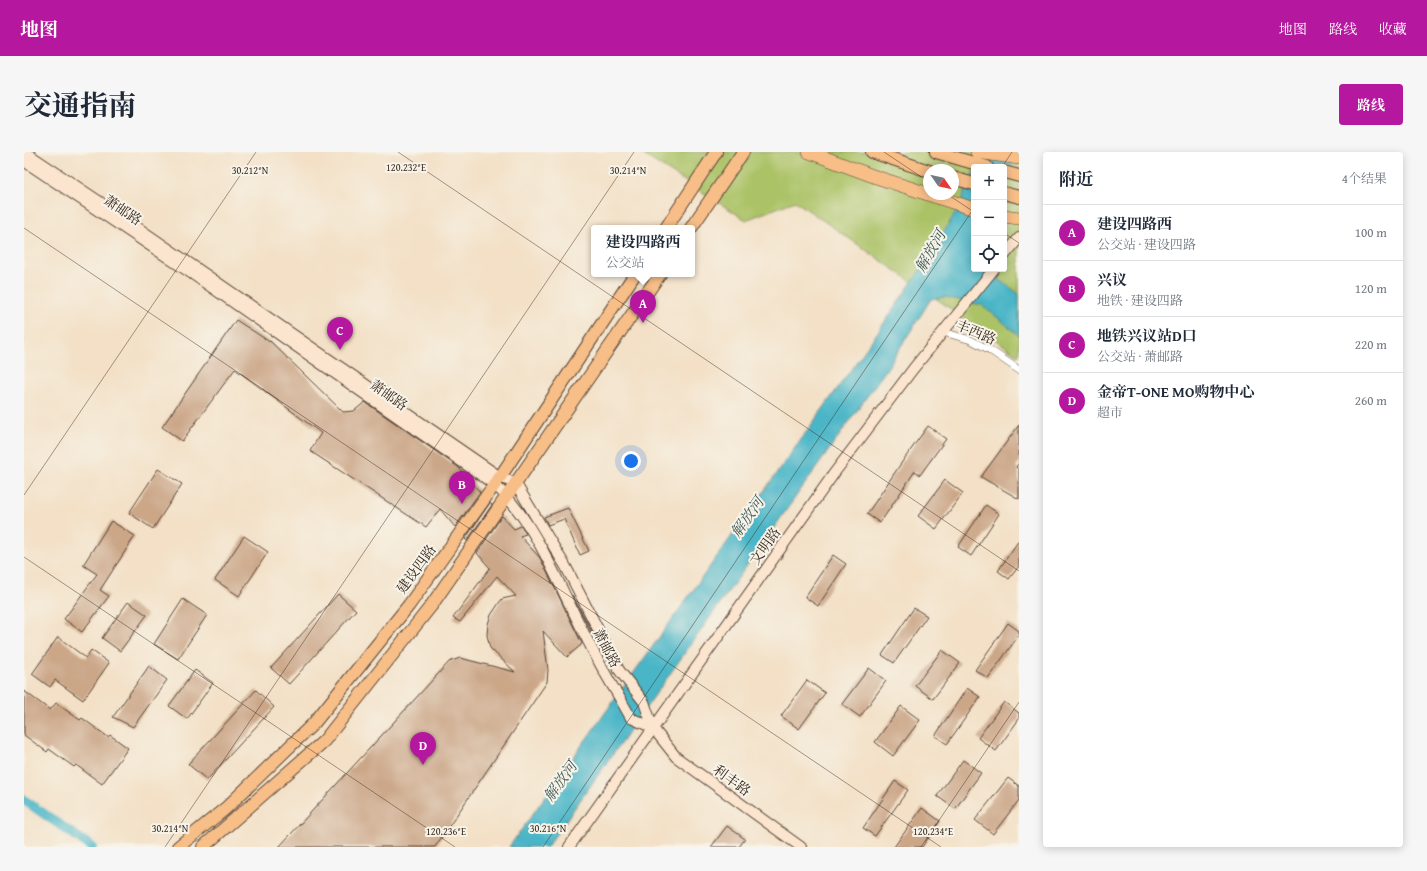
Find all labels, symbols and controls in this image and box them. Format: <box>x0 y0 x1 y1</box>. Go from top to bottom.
text: 地图 <box>20 15 58 43</box>
text: 地图 <box>1279 19 1307 39</box>
text: 路线 <box>1329 19 1357 39</box>
text: 收藏 <box>1379 19 1407 39</box>
text: 交通指南 <box>24 84 136 125</box>
button: 路线 <box>1339 84 1403 125</box>
text: 120.232°E <box>386 160 426 175</box>
text: 30.212°N <box>232 163 269 178</box>
text: 30.214°N <box>610 163 647 178</box>
north arrow <box>923 164 959 200</box>
map controls <box>971 164 1007 272</box>
button: + <box>971 164 1007 200</box>
text: 附近 <box>1059 166 1093 191</box>
text: 4个结果 <box>1342 169 1387 188</box>
street label: 萧邮路 <box>100 190 146 230</box>
button: − <box>971 200 1007 236</box>
text: 建设四路西 <box>1097 213 1172 234</box>
text: A <box>1068 223 1076 242</box>
text: 100 m <box>1355 223 1387 242</box>
water label: 解放河 <box>910 224 952 276</box>
popup <box>591 225 695 277</box>
text: 建设四路西 <box>605 231 681 252</box>
text: 公交站 · 建设四路 <box>1097 235 1196 254</box>
button: locate <box>971 236 1007 272</box>
text: 公交站 <box>605 253 645 272</box>
text: 兴议 <box>1097 269 1127 290</box>
text: B <box>1068 279 1076 298</box>
text: 120 m <box>1355 279 1387 298</box>
pin: A <box>630 290 656 323</box>
text: 地铁 · 建设四路 <box>1097 291 1183 310</box>
street label: 丰西路 <box>953 315 999 349</box>
pin: C <box>327 317 353 350</box>
text: 地铁兴议站D口 <box>1097 325 1197 346</box>
text: C <box>1068 335 1076 354</box>
text: 220 m <box>1355 335 1387 354</box>
text: 公交站 · 萧邮路 <box>1097 347 1183 366</box>
street label: 萧邮路 <box>366 375 412 415</box>
text: 金帝T-ONE MO购物中心 <box>1097 381 1254 402</box>
text: D <box>1068 391 1076 410</box>
text: 260 m <box>1355 391 1387 410</box>
text: 超市 <box>1097 403 1123 422</box>
your location <box>621 451 641 471</box>
pin: B <box>449 471 475 504</box>
water label: 解放河 <box>725 490 770 541</box>
street label: 文明路 <box>745 523 785 569</box>
street label: 建设四路 <box>391 540 441 598</box>
street label: 萧邮路 <box>588 625 626 671</box>
pin: D <box>410 732 436 765</box>
water label: 解放河 <box>538 754 583 805</box>
street label: 利丰路 <box>709 760 755 800</box>
text: 30.214°N <box>152 821 189 836</box>
text: 30.216°N <box>530 821 567 836</box>
text: 120.236°E <box>426 824 466 839</box>
text: 120.234°E <box>913 824 953 839</box>

